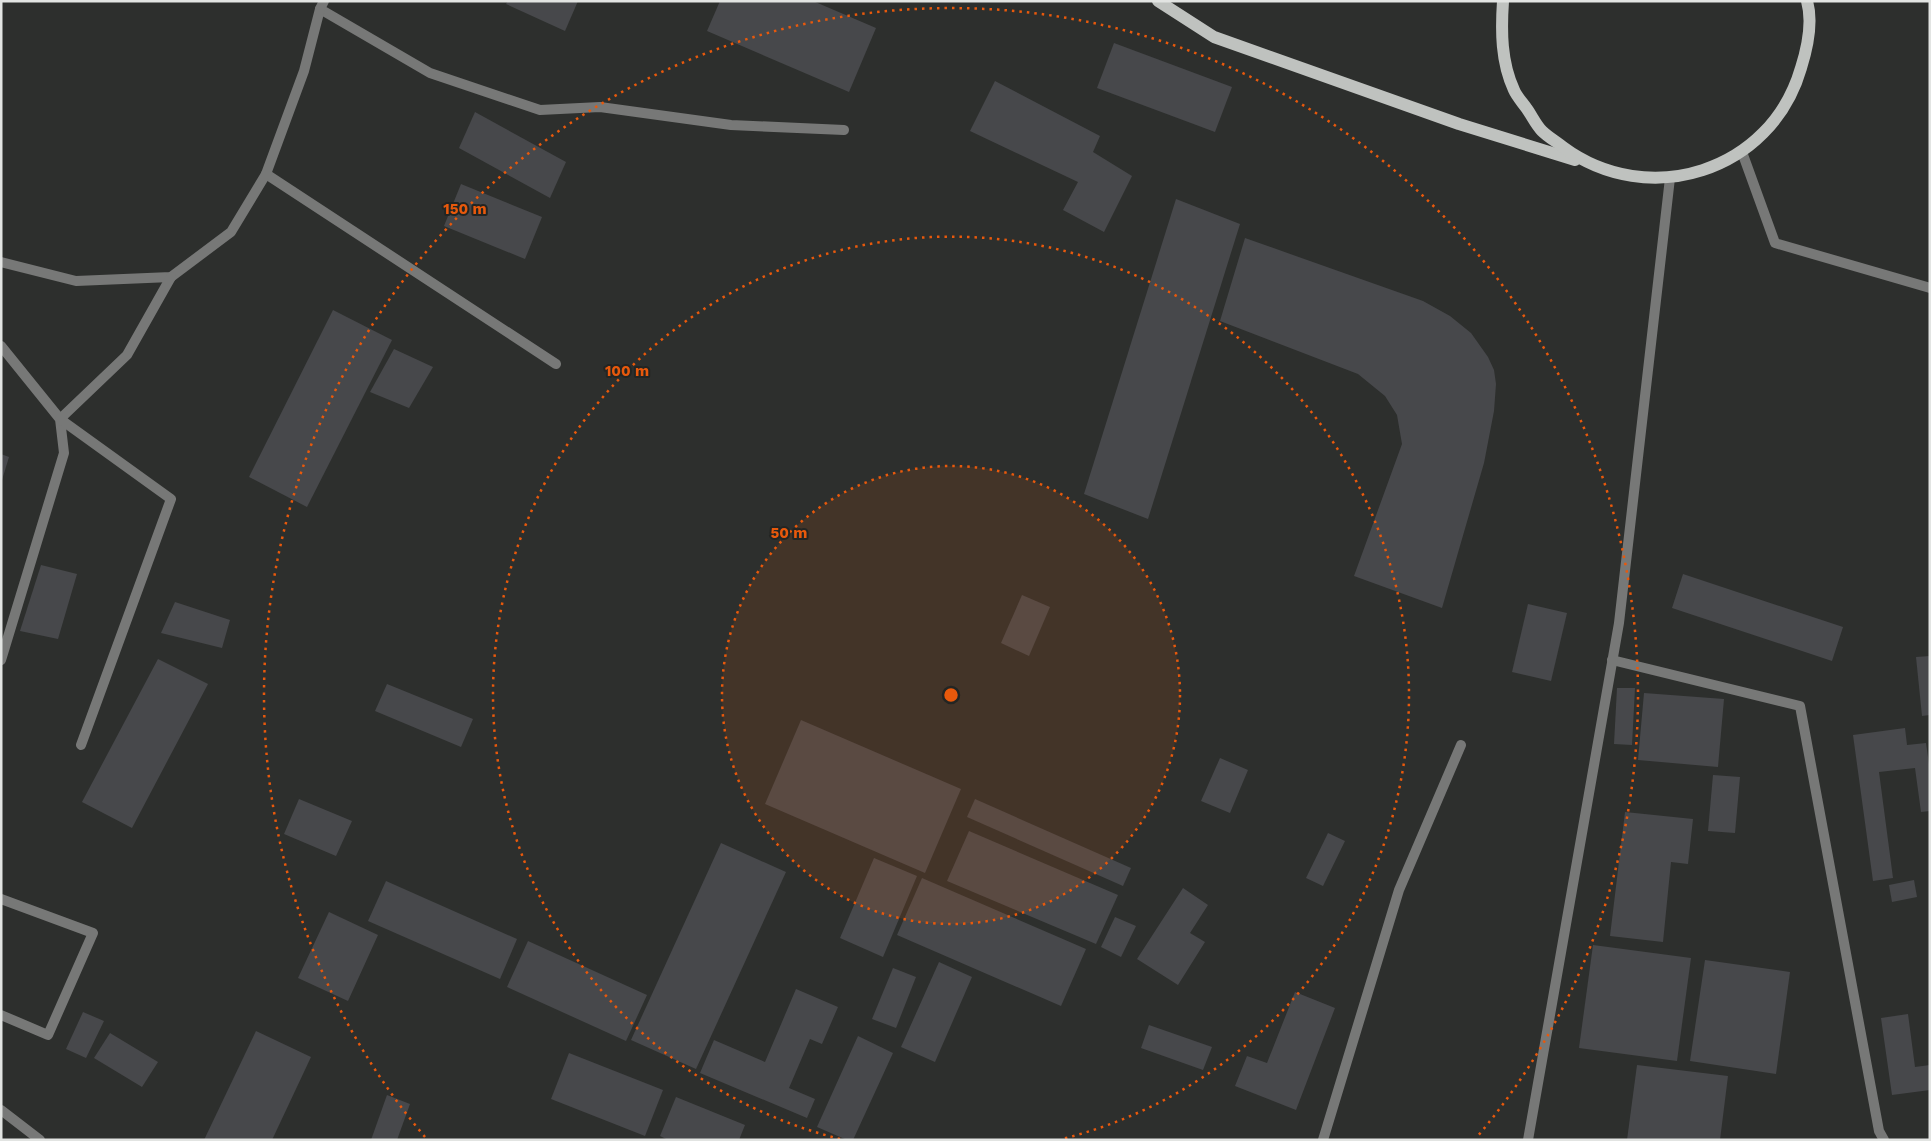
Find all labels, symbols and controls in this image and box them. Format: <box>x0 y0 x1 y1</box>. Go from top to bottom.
text: 150 m <box>443 200 487 218</box>
text: 100 m <box>605 362 649 380</box>
text: 50 m <box>771 524 807 542</box>
centre of rings <box>942 686 960 704</box>

